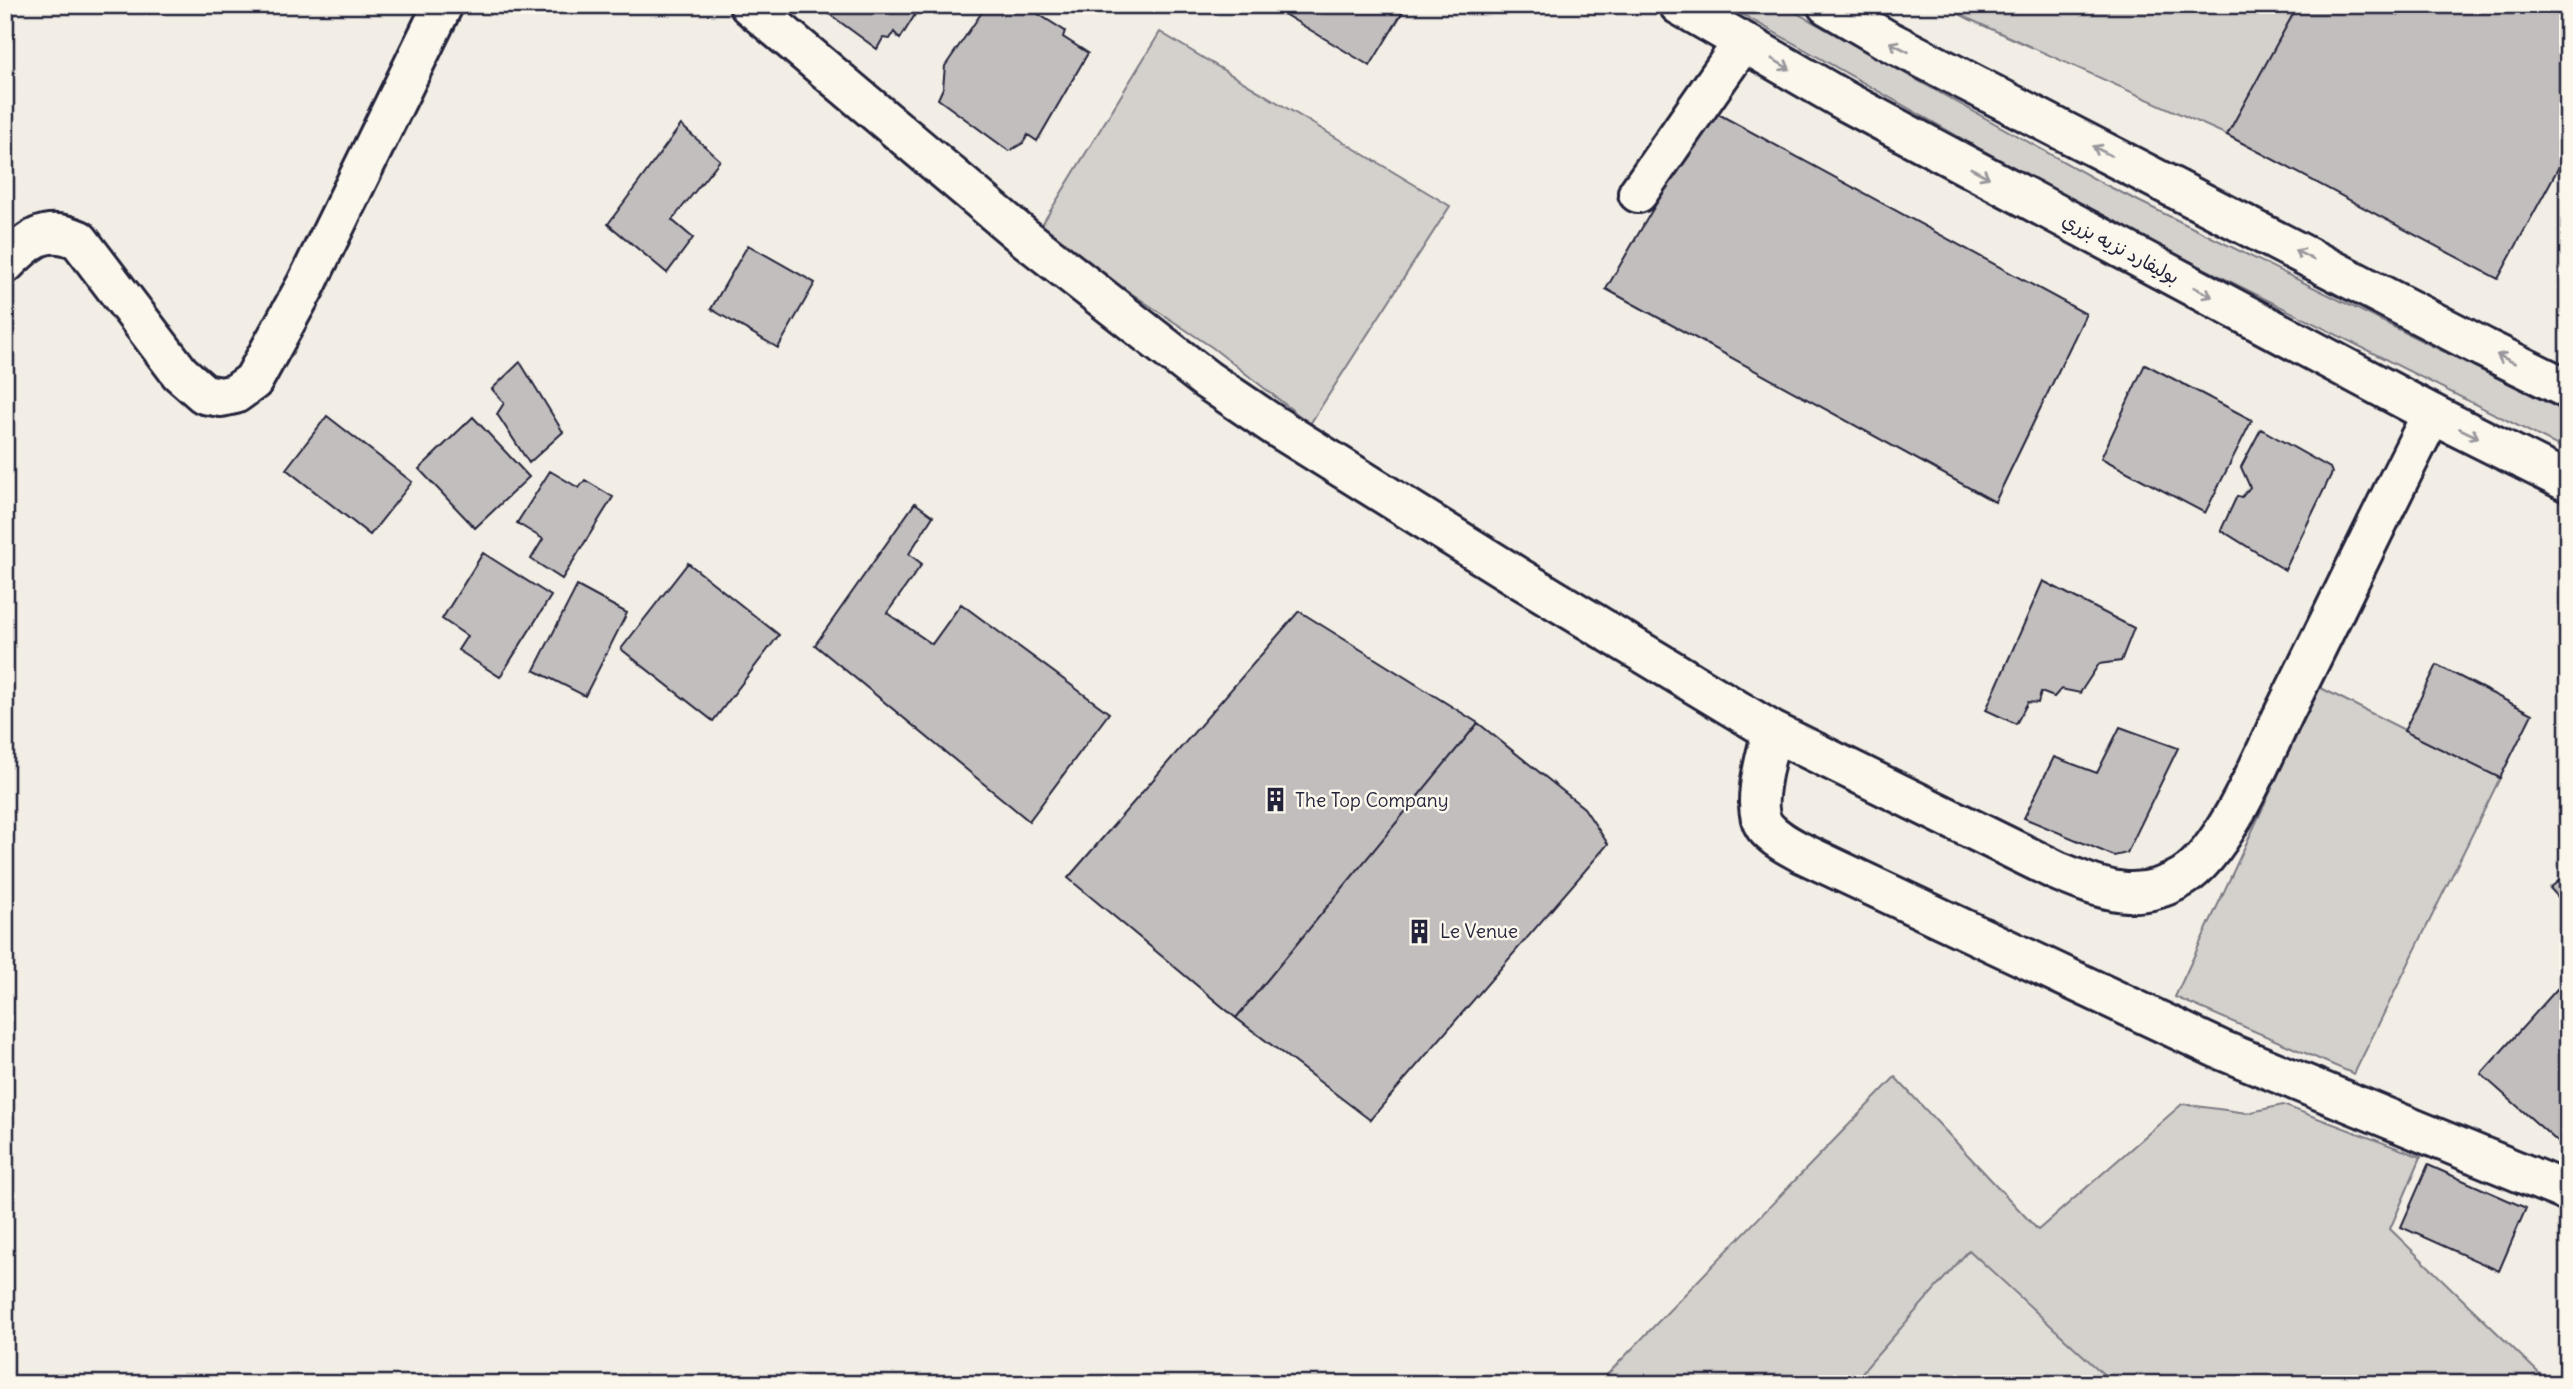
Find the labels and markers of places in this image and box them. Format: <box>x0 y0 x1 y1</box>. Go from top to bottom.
building icon: The Top Company <box>1261 786 1289 814</box>
place label: The Top Company <box>1295 788 1448 812</box>
building icon: Le Venue <box>1406 917 1434 945</box>
place label: Le Venue <box>1440 919 1518 943</box>

